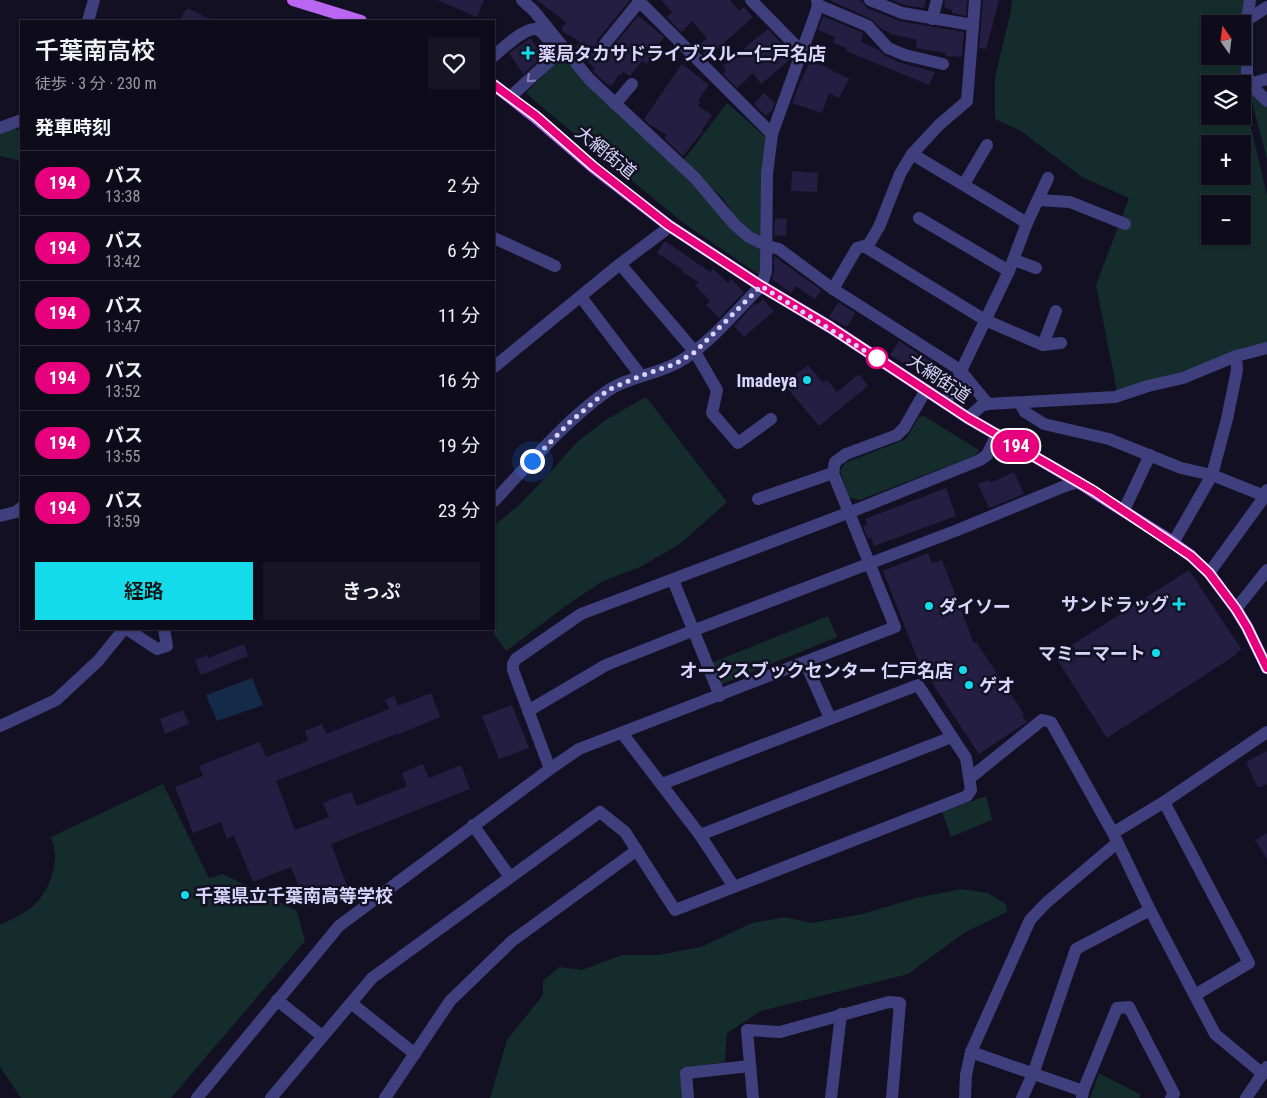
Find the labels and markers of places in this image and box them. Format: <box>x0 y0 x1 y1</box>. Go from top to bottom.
place label: 薬局タカサドライブスルー仁戸名店 <box>538 43 826 64</box>
marker: 薬局タカサドライブスルー仁戸名店 <box>522 47 534 59</box>
unlabelled marker <box>866 347 888 369</box>
place label: Imadeya <box>737 370 797 391</box>
marker: Imadeya <box>801 374 813 386</box>
place label: サンドラッグ <box>1061 594 1169 615</box>
place label: ダイソー <box>939 596 1011 617</box>
marker: サンドラッグ <box>1173 598 1185 610</box>
marker: ダイソー <box>923 600 935 612</box>
place label: マミーマート <box>1038 643 1146 664</box>
marker: マミーマート <box>1150 647 1162 659</box>
place label: オークスブックセンター 仁戸名店 <box>679 660 953 681</box>
marker: オークスブックセンター 仁戸名店 <box>957 664 969 676</box>
place label: ゲオ <box>979 675 1015 696</box>
marker: ゲオ <box>963 679 975 691</box>
place label: 千葉県立千葉南高等学校 <box>195 885 393 906</box>
marker: 千葉県立千葉南高等学校 <box>179 889 191 901</box>

